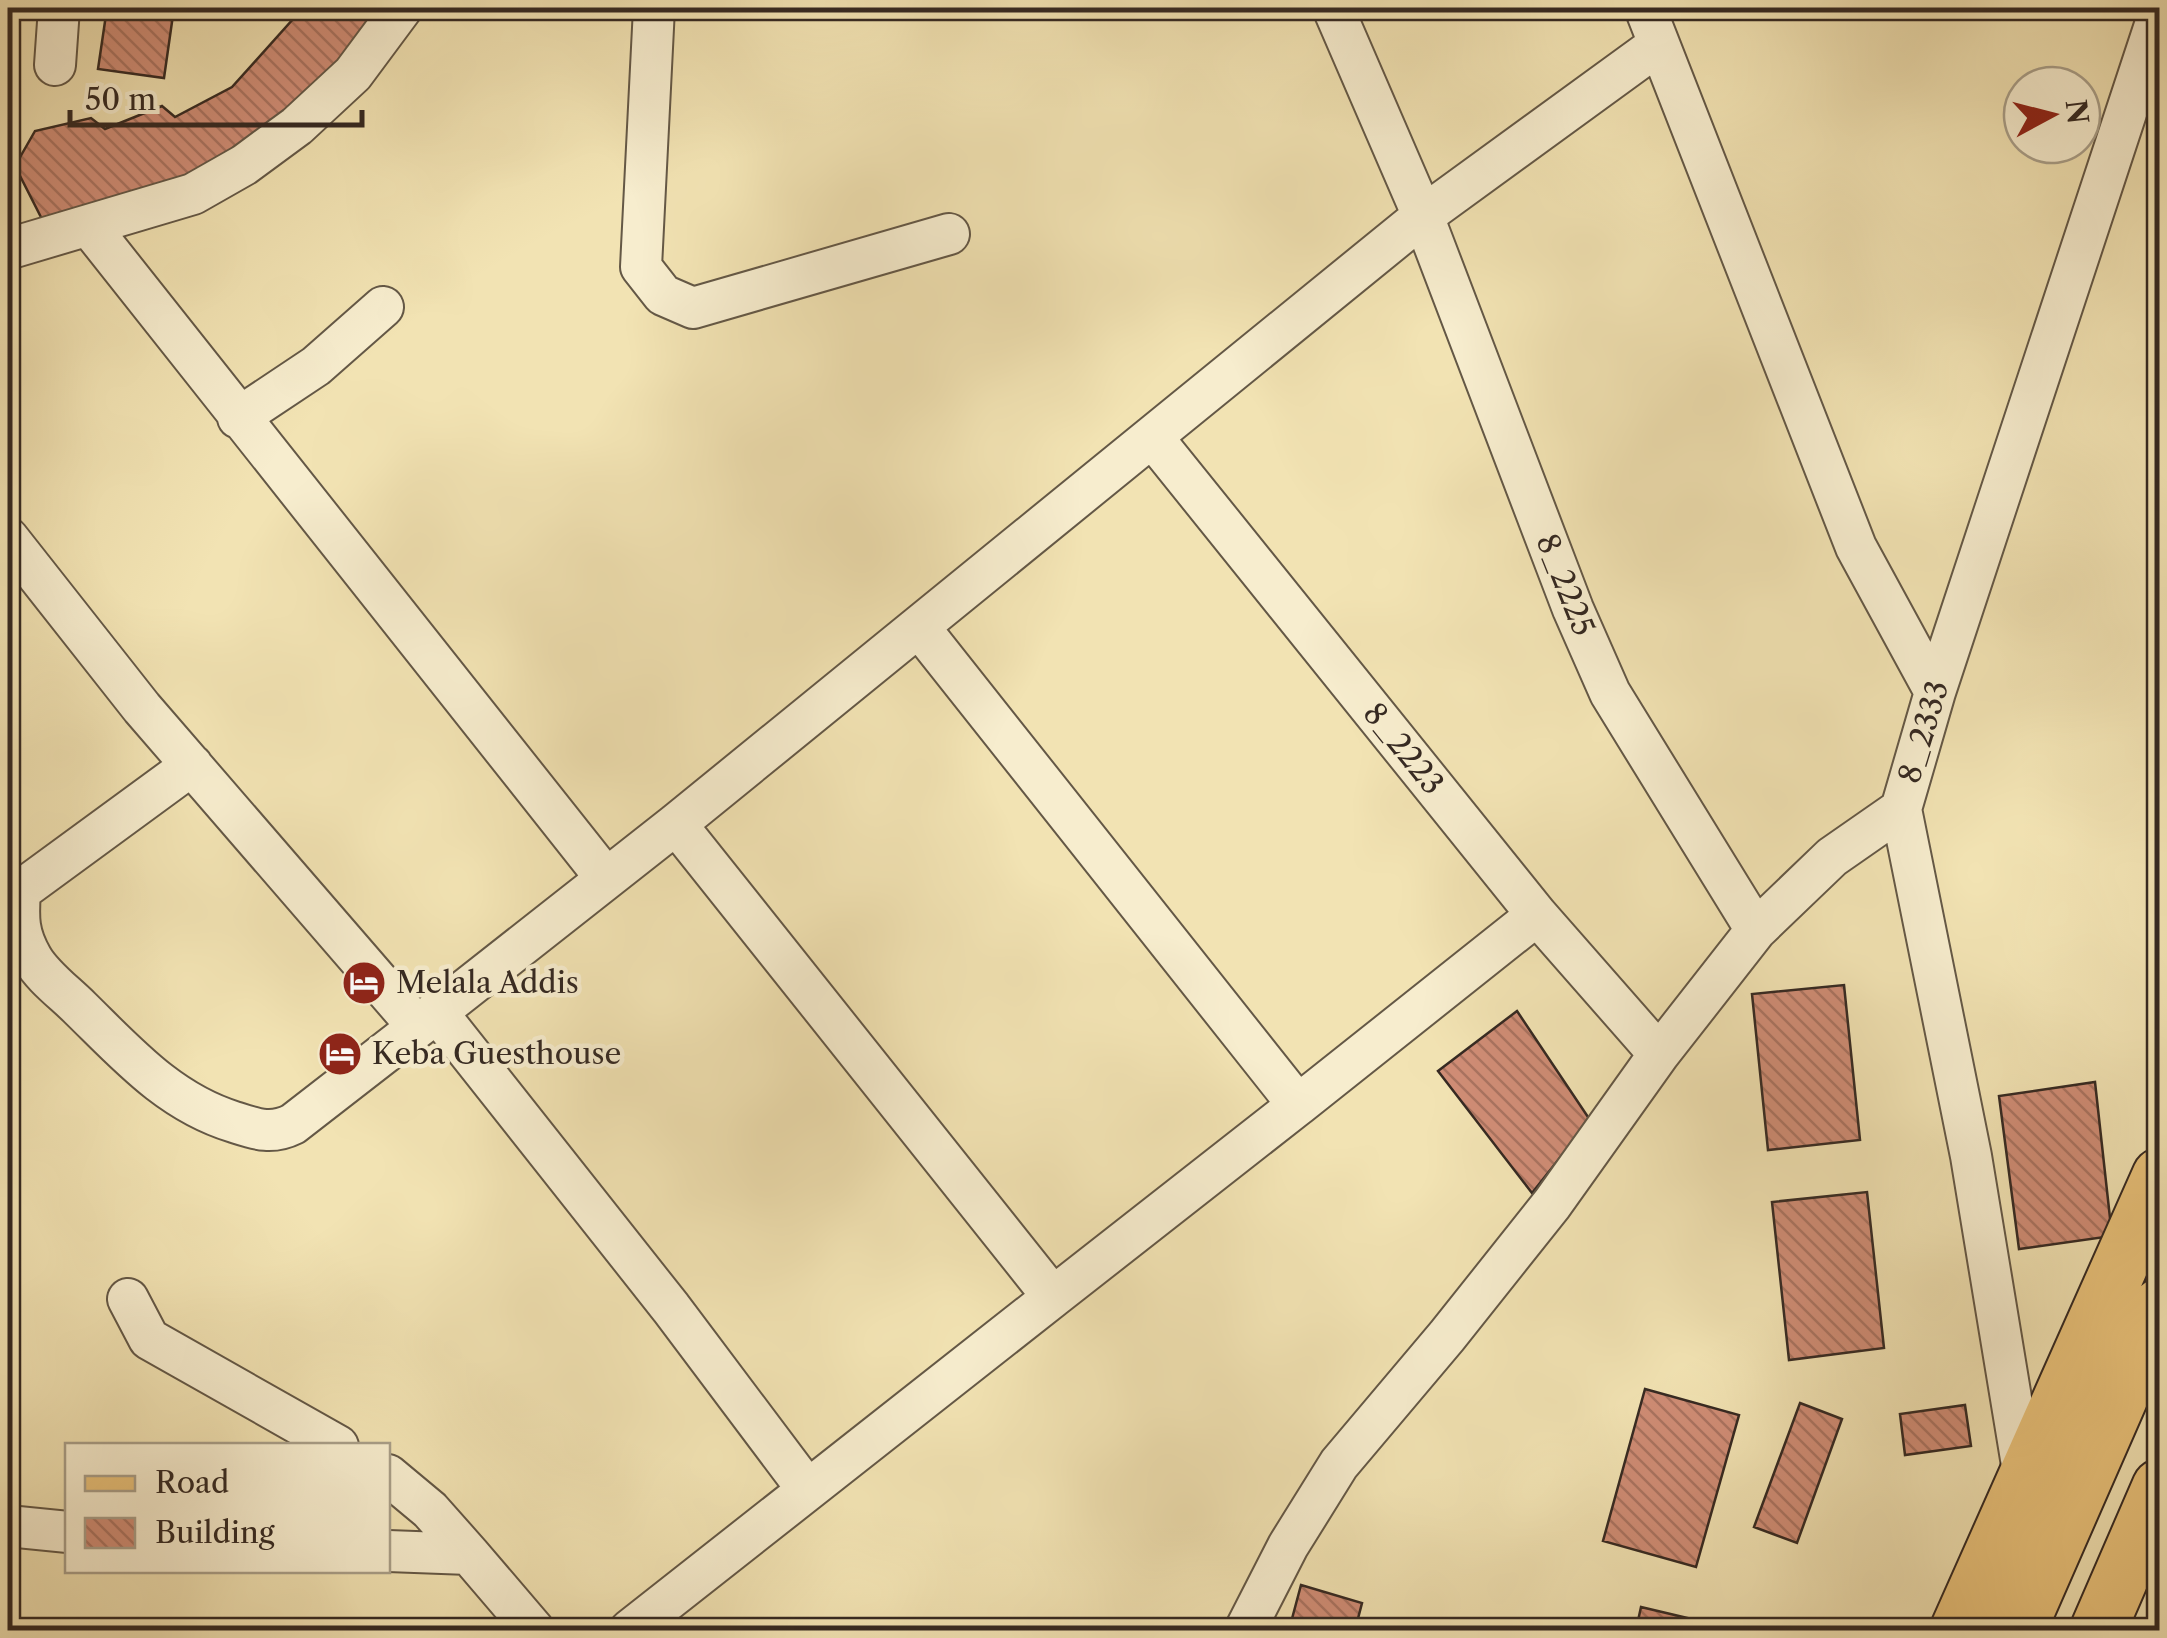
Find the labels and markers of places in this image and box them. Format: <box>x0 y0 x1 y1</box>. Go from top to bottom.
hotel icon: Melala Addis <box>341 960 387 1006</box>
place label: Melala Addis <box>396 964 579 1001</box>
hotel icon: Keba Guesthouse <box>317 1031 363 1077</box>
place label: Keba Guesthouse <box>372 1035 621 1072</box>

